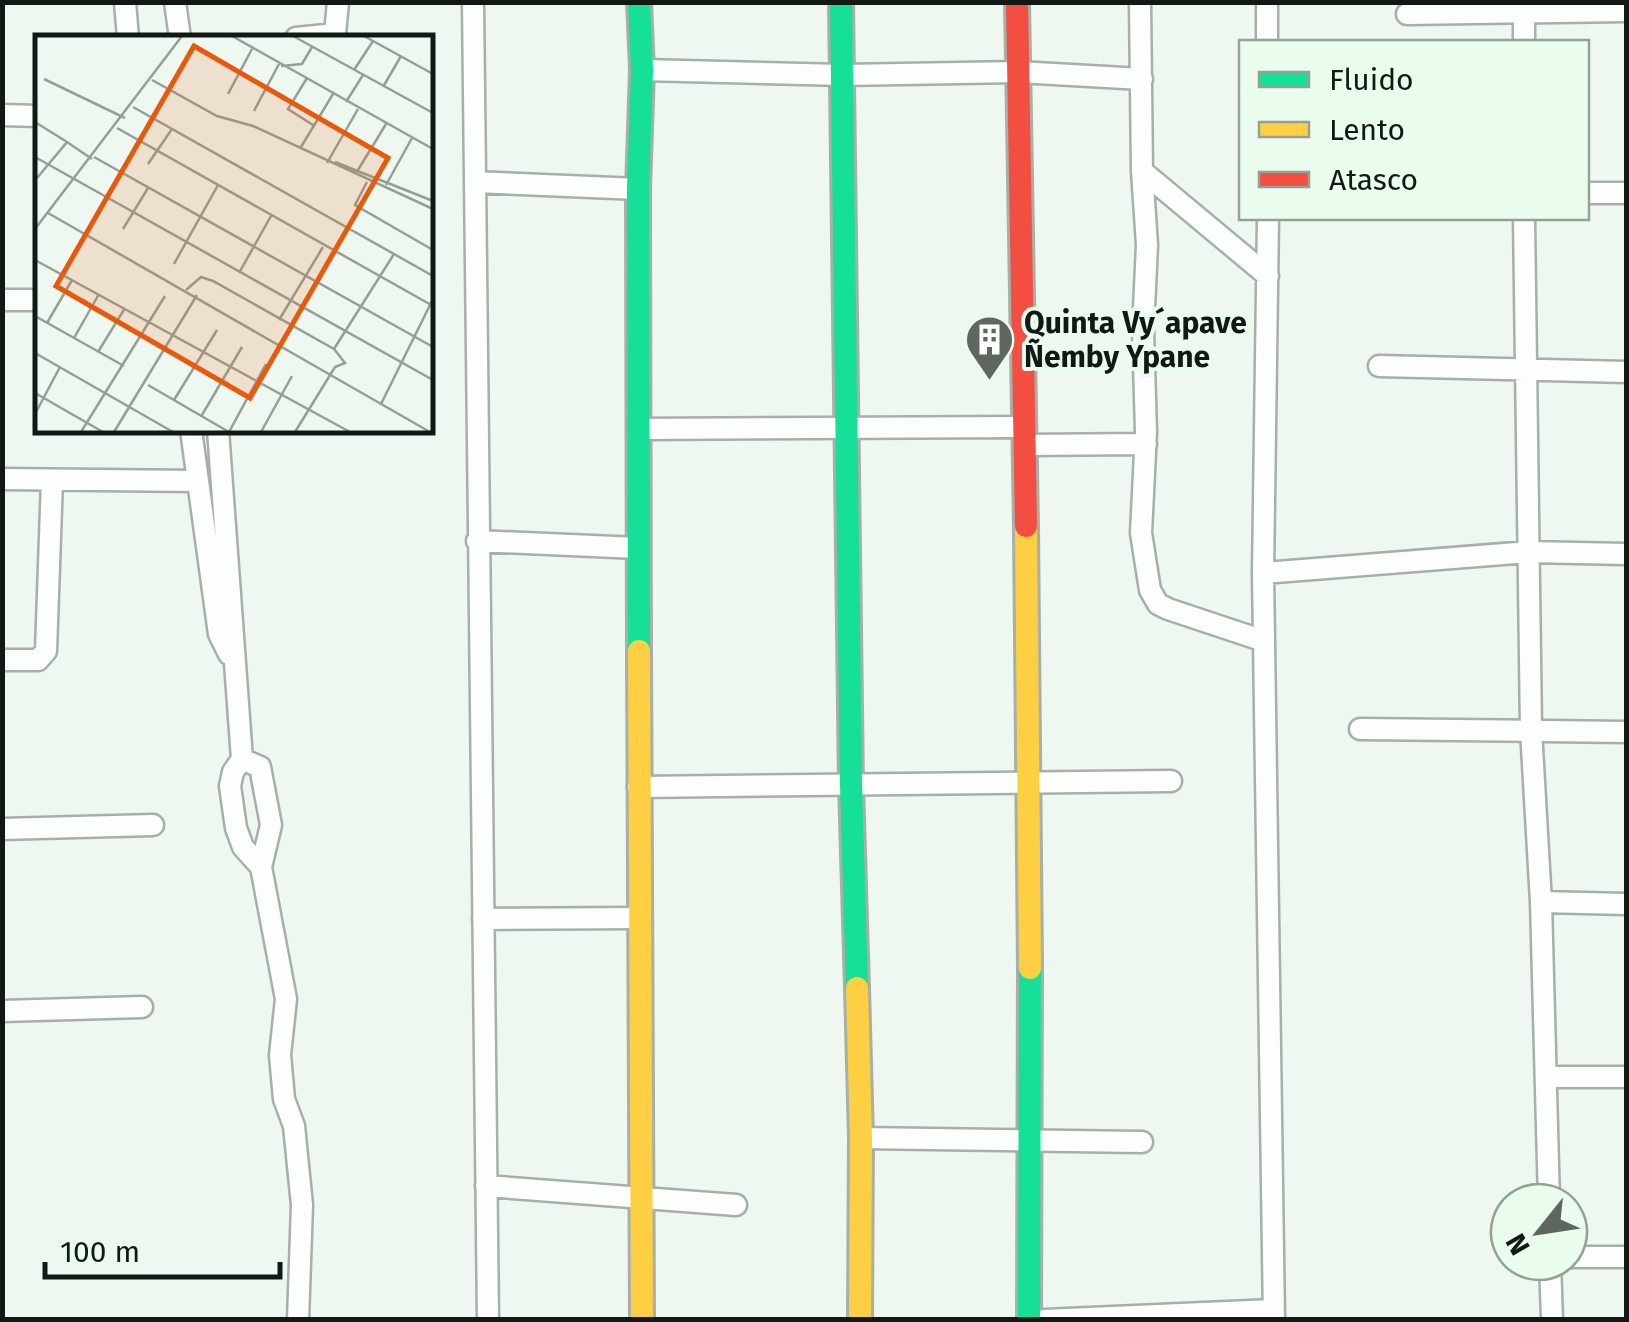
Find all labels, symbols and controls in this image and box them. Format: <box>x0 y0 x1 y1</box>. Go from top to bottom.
inset map <box>35 35 432 432</box>
legend <box>1239 40 1589 220</box>
text: Fluido <box>1329 62 1414 98</box>
text: Lento <box>1329 112 1405 148</box>
text: Atasco <box>1329 162 1418 198</box>
place label: Quinta Vy´apave Ñemby Ypane <box>1024 305 1247 375</box>
building icon: Quinta Vy´apave Ñemby Ypane <box>963 314 1015 382</box>
north arrow <box>1489 1182 1589 1282</box>
scale bar <box>45 1217 280 1279</box>
text: N <box>1499 1228 1537 1261</box>
text: 100 m <box>60 1234 140 1270</box>

